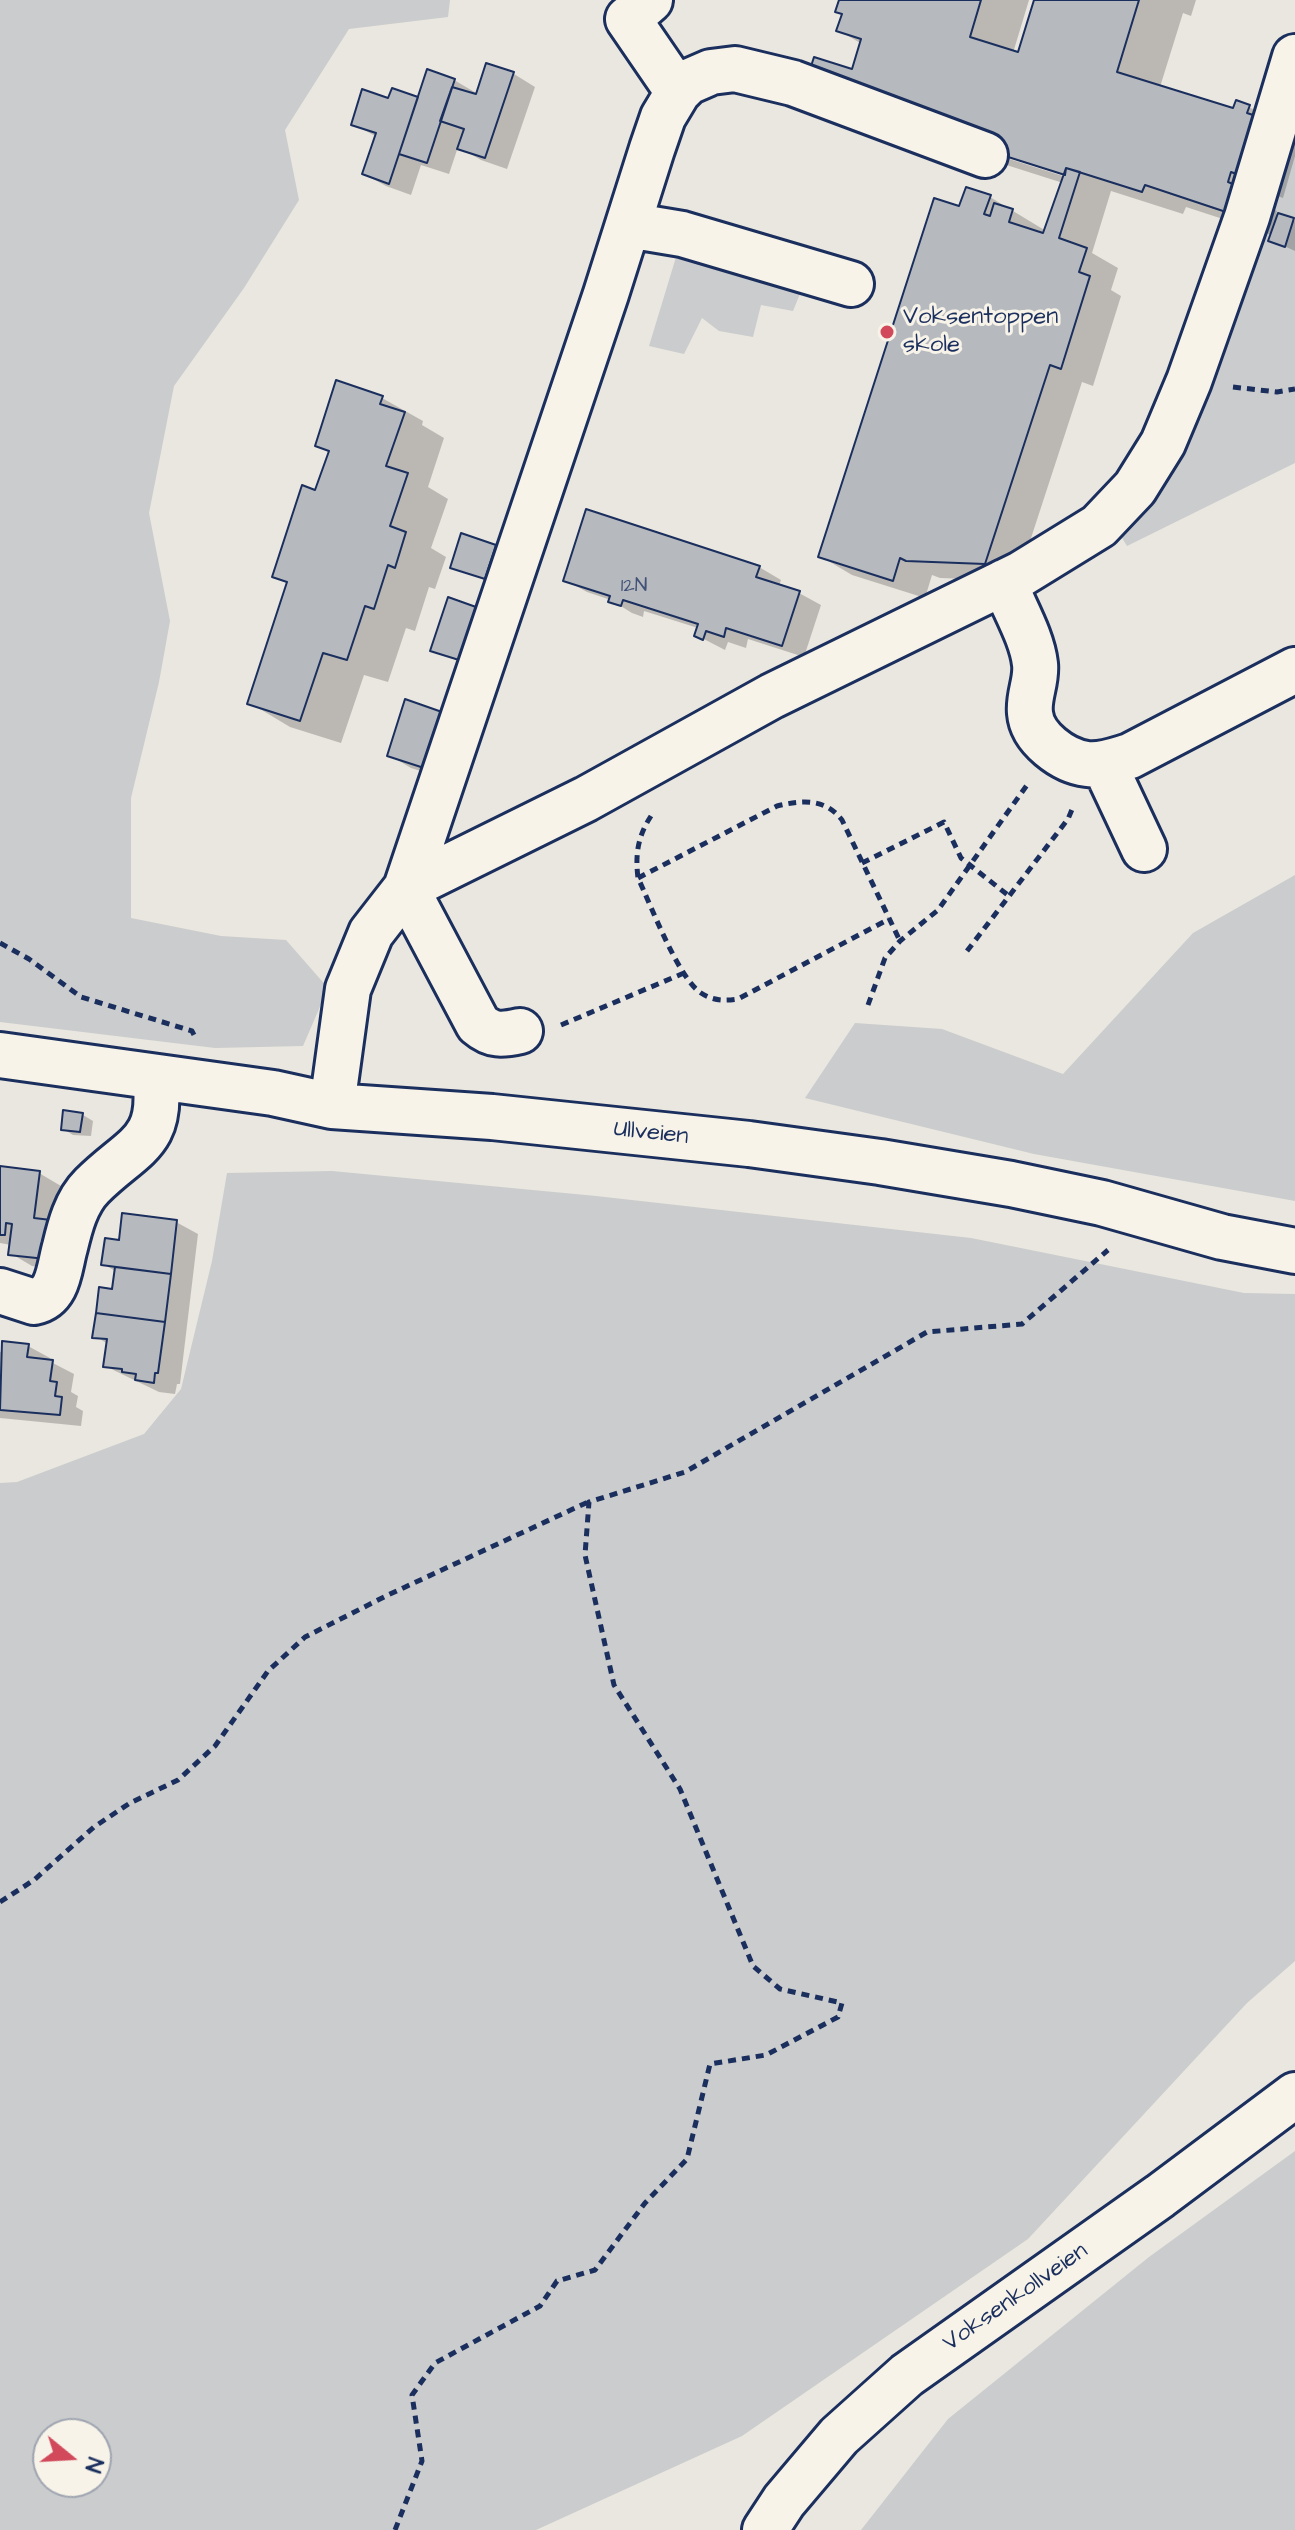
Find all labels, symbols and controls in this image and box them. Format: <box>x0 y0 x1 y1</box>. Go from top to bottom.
place label: Voksentoppen skole <box>903 304 1058 360</box>
marker: Voksentoppen skole <box>878 323 896 341</box>
house number: 12N <box>621 575 647 599</box>
street label: Ullveien <box>612 1116 690 1152</box>
street label: Voksenkollveien <box>938 2237 1094 2359</box>
north arrow <box>32 2418 112 2498</box>
text: N <box>77 2454 110 2476</box>

